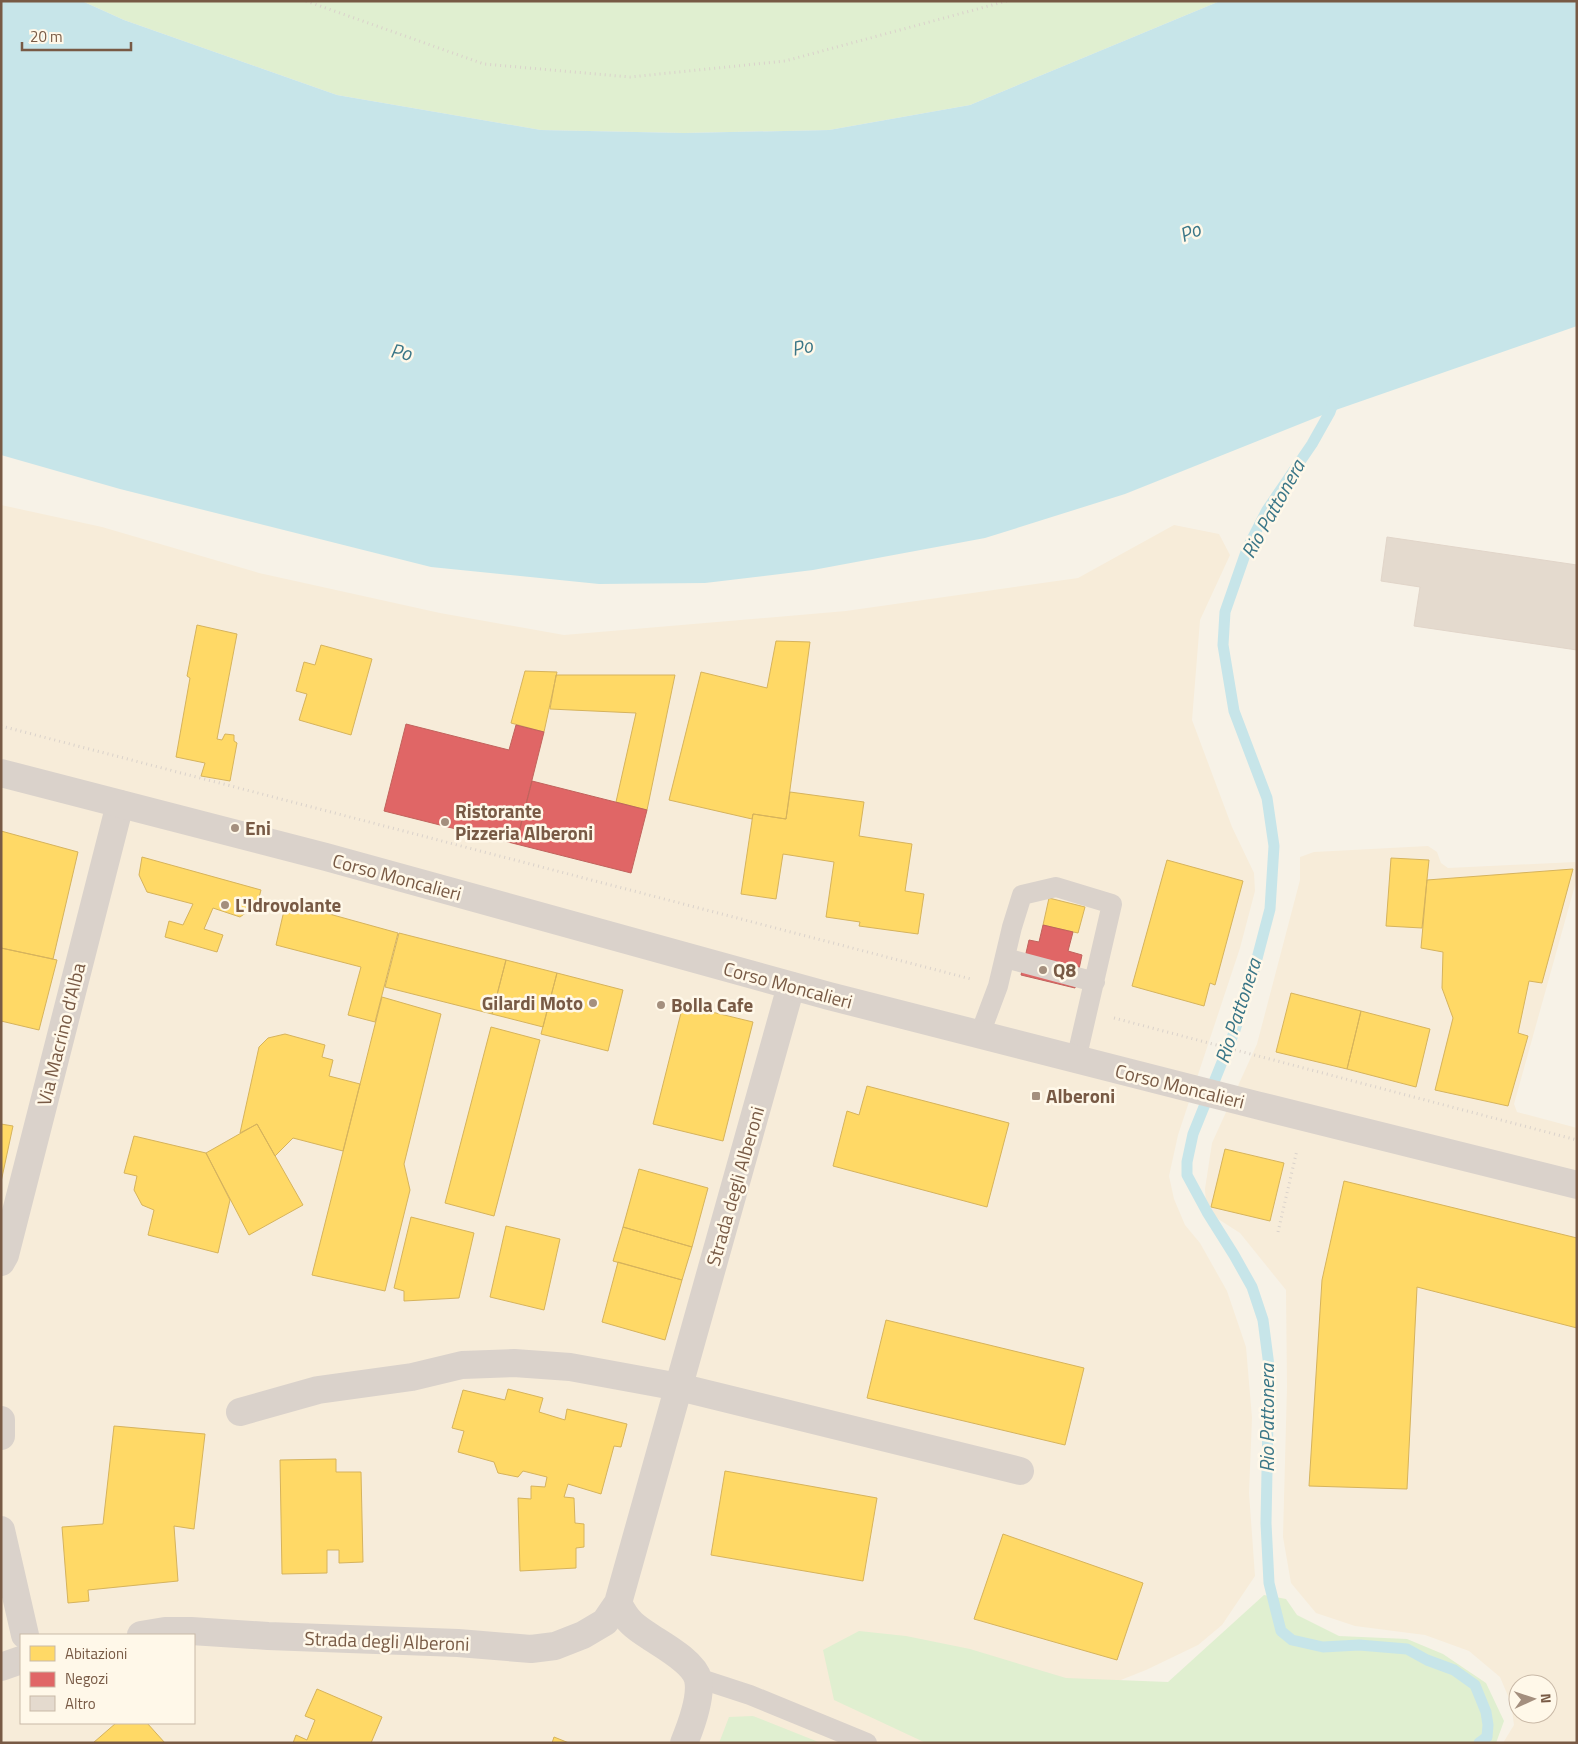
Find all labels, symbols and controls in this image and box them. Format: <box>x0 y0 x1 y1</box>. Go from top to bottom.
scale bar <box>22 20 131 52</box>
text: 20 m <box>30 25 63 48</box>
water label: Po <box>1174 213 1206 250</box>
water label: Po <box>788 329 816 364</box>
water label: Po <box>388 334 415 369</box>
water label: Rio Pattonera <box>1233 453 1313 564</box>
place label: Ristorante Pizzeria Alberoni <box>455 796 593 847</box>
place label: Eni <box>245 813 271 842</box>
marker: Ristorante Pizzeria Alberoni <box>439 816 451 828</box>
marker: Eni <box>229 822 241 834</box>
street label: Corso Moncalieri <box>329 845 465 908</box>
place label: L'Idrovolante <box>235 890 342 919</box>
marker: L'Idrovolante <box>219 899 231 911</box>
street label: Corso Moncalieri <box>720 953 856 1016</box>
water label: Rio Pattonera <box>1206 954 1269 1067</box>
place label: Q8 <box>1053 955 1076 984</box>
street label: Via Macrino d'Alba <box>29 959 92 1108</box>
marker: Q8 <box>1037 964 1049 976</box>
place label: Gilardi Moto <box>482 988 583 1017</box>
place label: Bolla Cafe <box>671 990 754 1019</box>
marker: Gilardi Moto <box>587 997 599 1009</box>
marker: Bolla Cafe <box>655 999 667 1011</box>
street label: Corso Moncalieri <box>1112 1055 1248 1116</box>
place label: Alberoni <box>1046 1081 1115 1110</box>
marker: Alberoni <box>1030 1090 1042 1102</box>
street label: Strada degli Alberoni <box>698 1103 771 1269</box>
water label: Rio Pattonera <box>1251 1363 1282 1472</box>
street label: Strada degli Alberoni <box>304 1623 470 1658</box>
legend <box>20 1634 195 1724</box>
text: Abitazioni <box>65 1642 127 1665</box>
text: Negozi <box>65 1667 108 1690</box>
north arrow <box>1508 1674 1558 1724</box>
text: Altro <box>65 1692 96 1715</box>
text: N <box>1536 1693 1557 1704</box>

